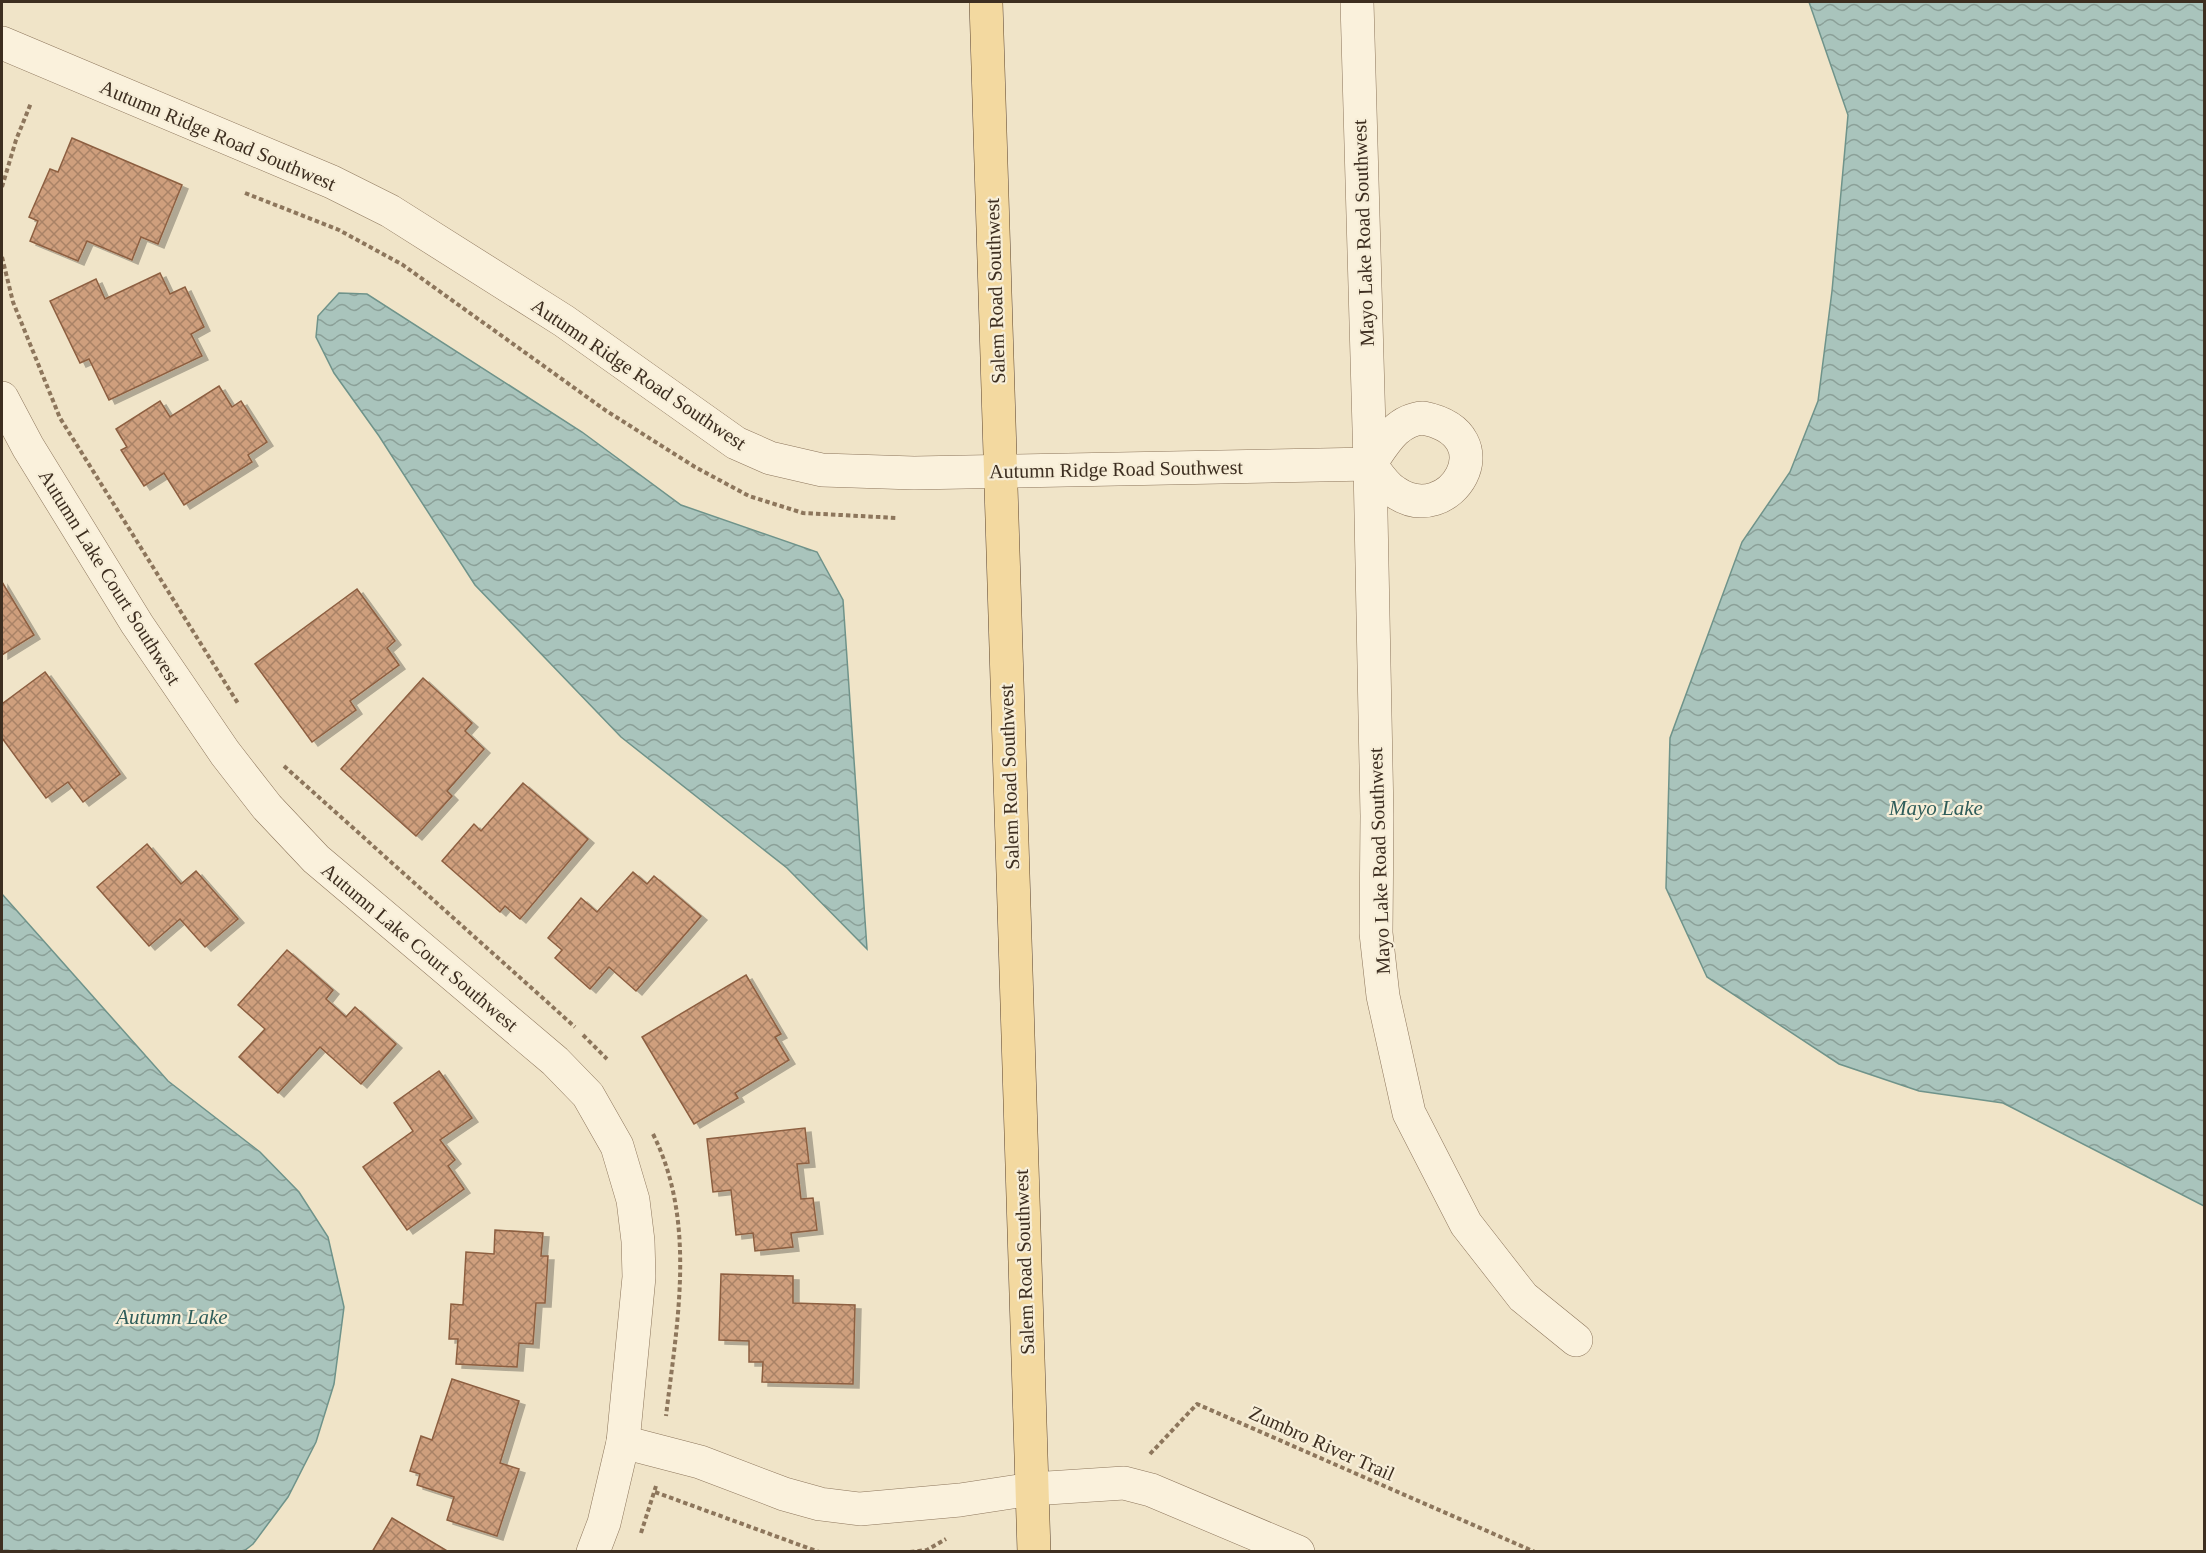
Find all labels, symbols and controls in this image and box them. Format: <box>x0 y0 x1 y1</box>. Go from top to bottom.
street label: Autumn Ridge Road Southwest <box>96 75 340 196</box>
street label: Mayo Lake Road Southwest <box>1348 119 1379 347</box>
street label: Salem Road Southwest <box>981 197 1009 384</box>
street label: Autumn Ridge Road Southwest <box>527 294 751 455</box>
street label: Autumn Ridge Road Southwest <box>989 456 1244 483</box>
street label: Autumn Lake Court Southwest <box>35 465 186 689</box>
street label: Salem Road Southwest <box>995 683 1023 870</box>
street label: Mayo Lake Road Southwest <box>1364 747 1395 975</box>
water label: Mayo Lake <box>1888 796 1983 820</box>
street label: Autumn Lake Court Southwest <box>317 858 523 1036</box>
street label: Salem Road Southwest <box>1010 1168 1038 1355</box>
water label: Autumn Lake <box>114 1305 228 1329</box>
street label: Zumbro River Trail <box>1246 1401 1398 1485</box>

